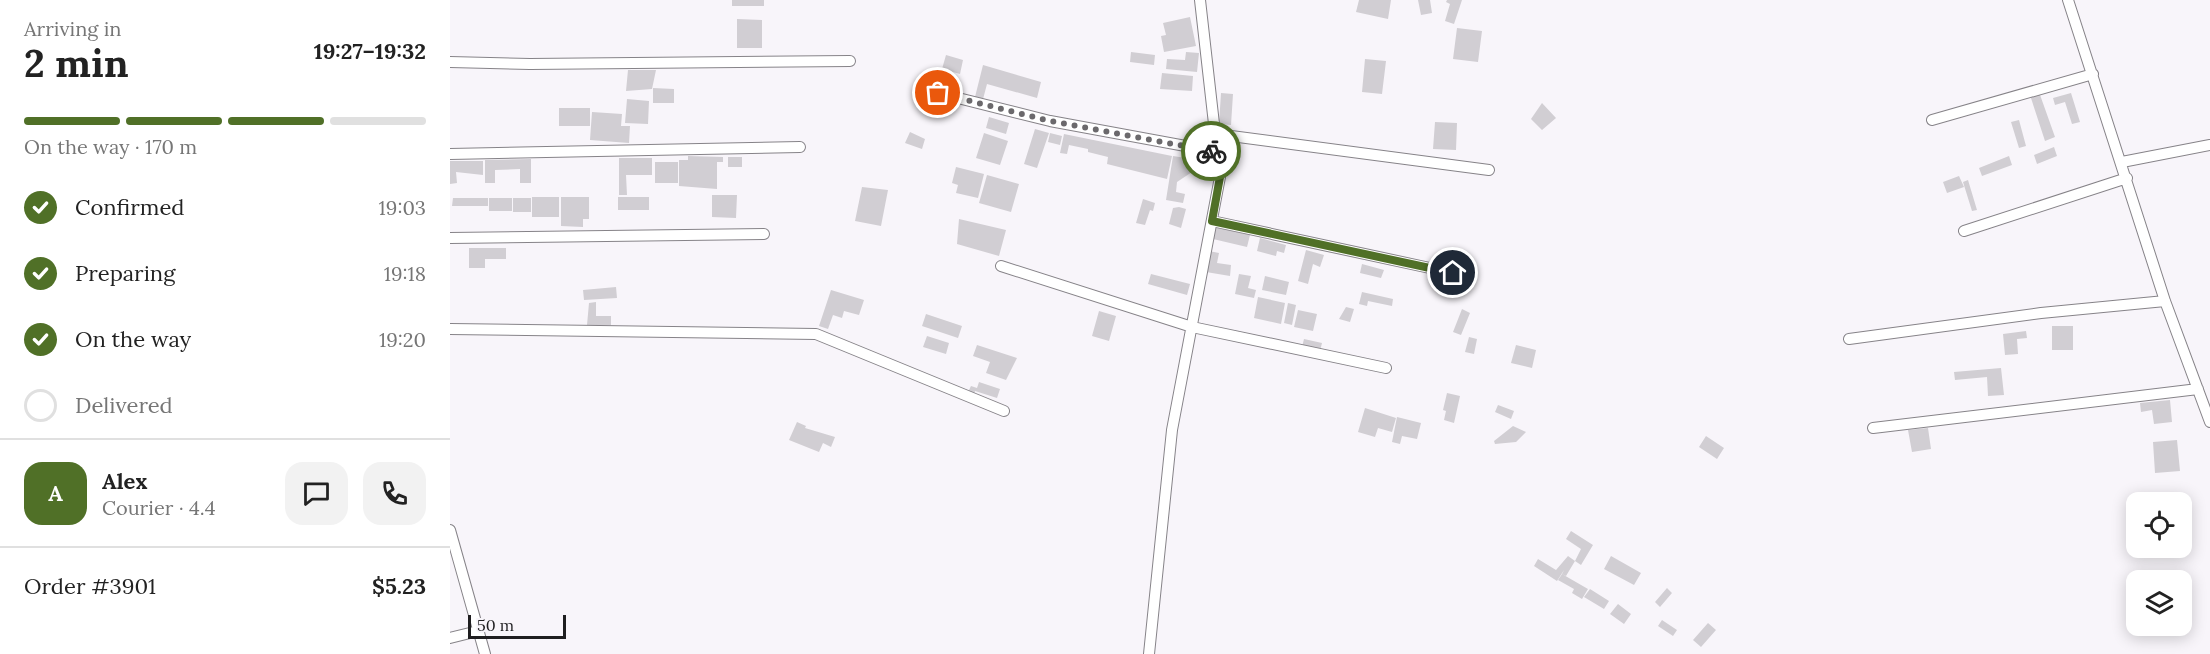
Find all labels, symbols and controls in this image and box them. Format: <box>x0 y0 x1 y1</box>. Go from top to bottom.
text: Arriving in <box>24 16 121 41</box>
text: 19:27–19:32 <box>314 37 426 65</box>
text: 2 min <box>24 38 129 88</box>
pin <box>912 67 963 118</box>
icon: bag <box>921 76 954 109</box>
courier <box>1181 121 1241 181</box>
text: On the way · 170 m <box>24 134 197 159</box>
icon: bike <box>1195 135 1228 168</box>
icon: check <box>24 191 57 224</box>
text: Confirmed <box>75 193 184 221</box>
text: 19:03 <box>379 195 426 220</box>
pin <box>1427 247 1478 298</box>
icon: home <box>1436 256 1469 289</box>
icon: check <box>24 257 57 290</box>
text: Preparing <box>75 259 175 287</box>
text: 19:18 <box>384 261 426 286</box>
icon: check <box>24 323 57 356</box>
text: On the way <box>75 325 191 353</box>
text: 19:20 <box>379 327 426 352</box>
text: Delivered <box>75 391 173 419</box>
button: chat <box>285 462 348 525</box>
button: phone <box>363 462 426 525</box>
text: Alex <box>102 467 147 495</box>
text: A <box>48 479 63 507</box>
map controls <box>2126 492 2192 636</box>
button: locate <box>2126 492 2192 558</box>
text: Courier · 4.4 <box>102 495 216 520</box>
button: layers <box>2126 570 2192 636</box>
text: Order #3901 <box>24 572 156 600</box>
text: $5.23 <box>372 572 426 600</box>
scale bar <box>468 612 566 640</box>
text: 50 m <box>477 615 514 635</box>

